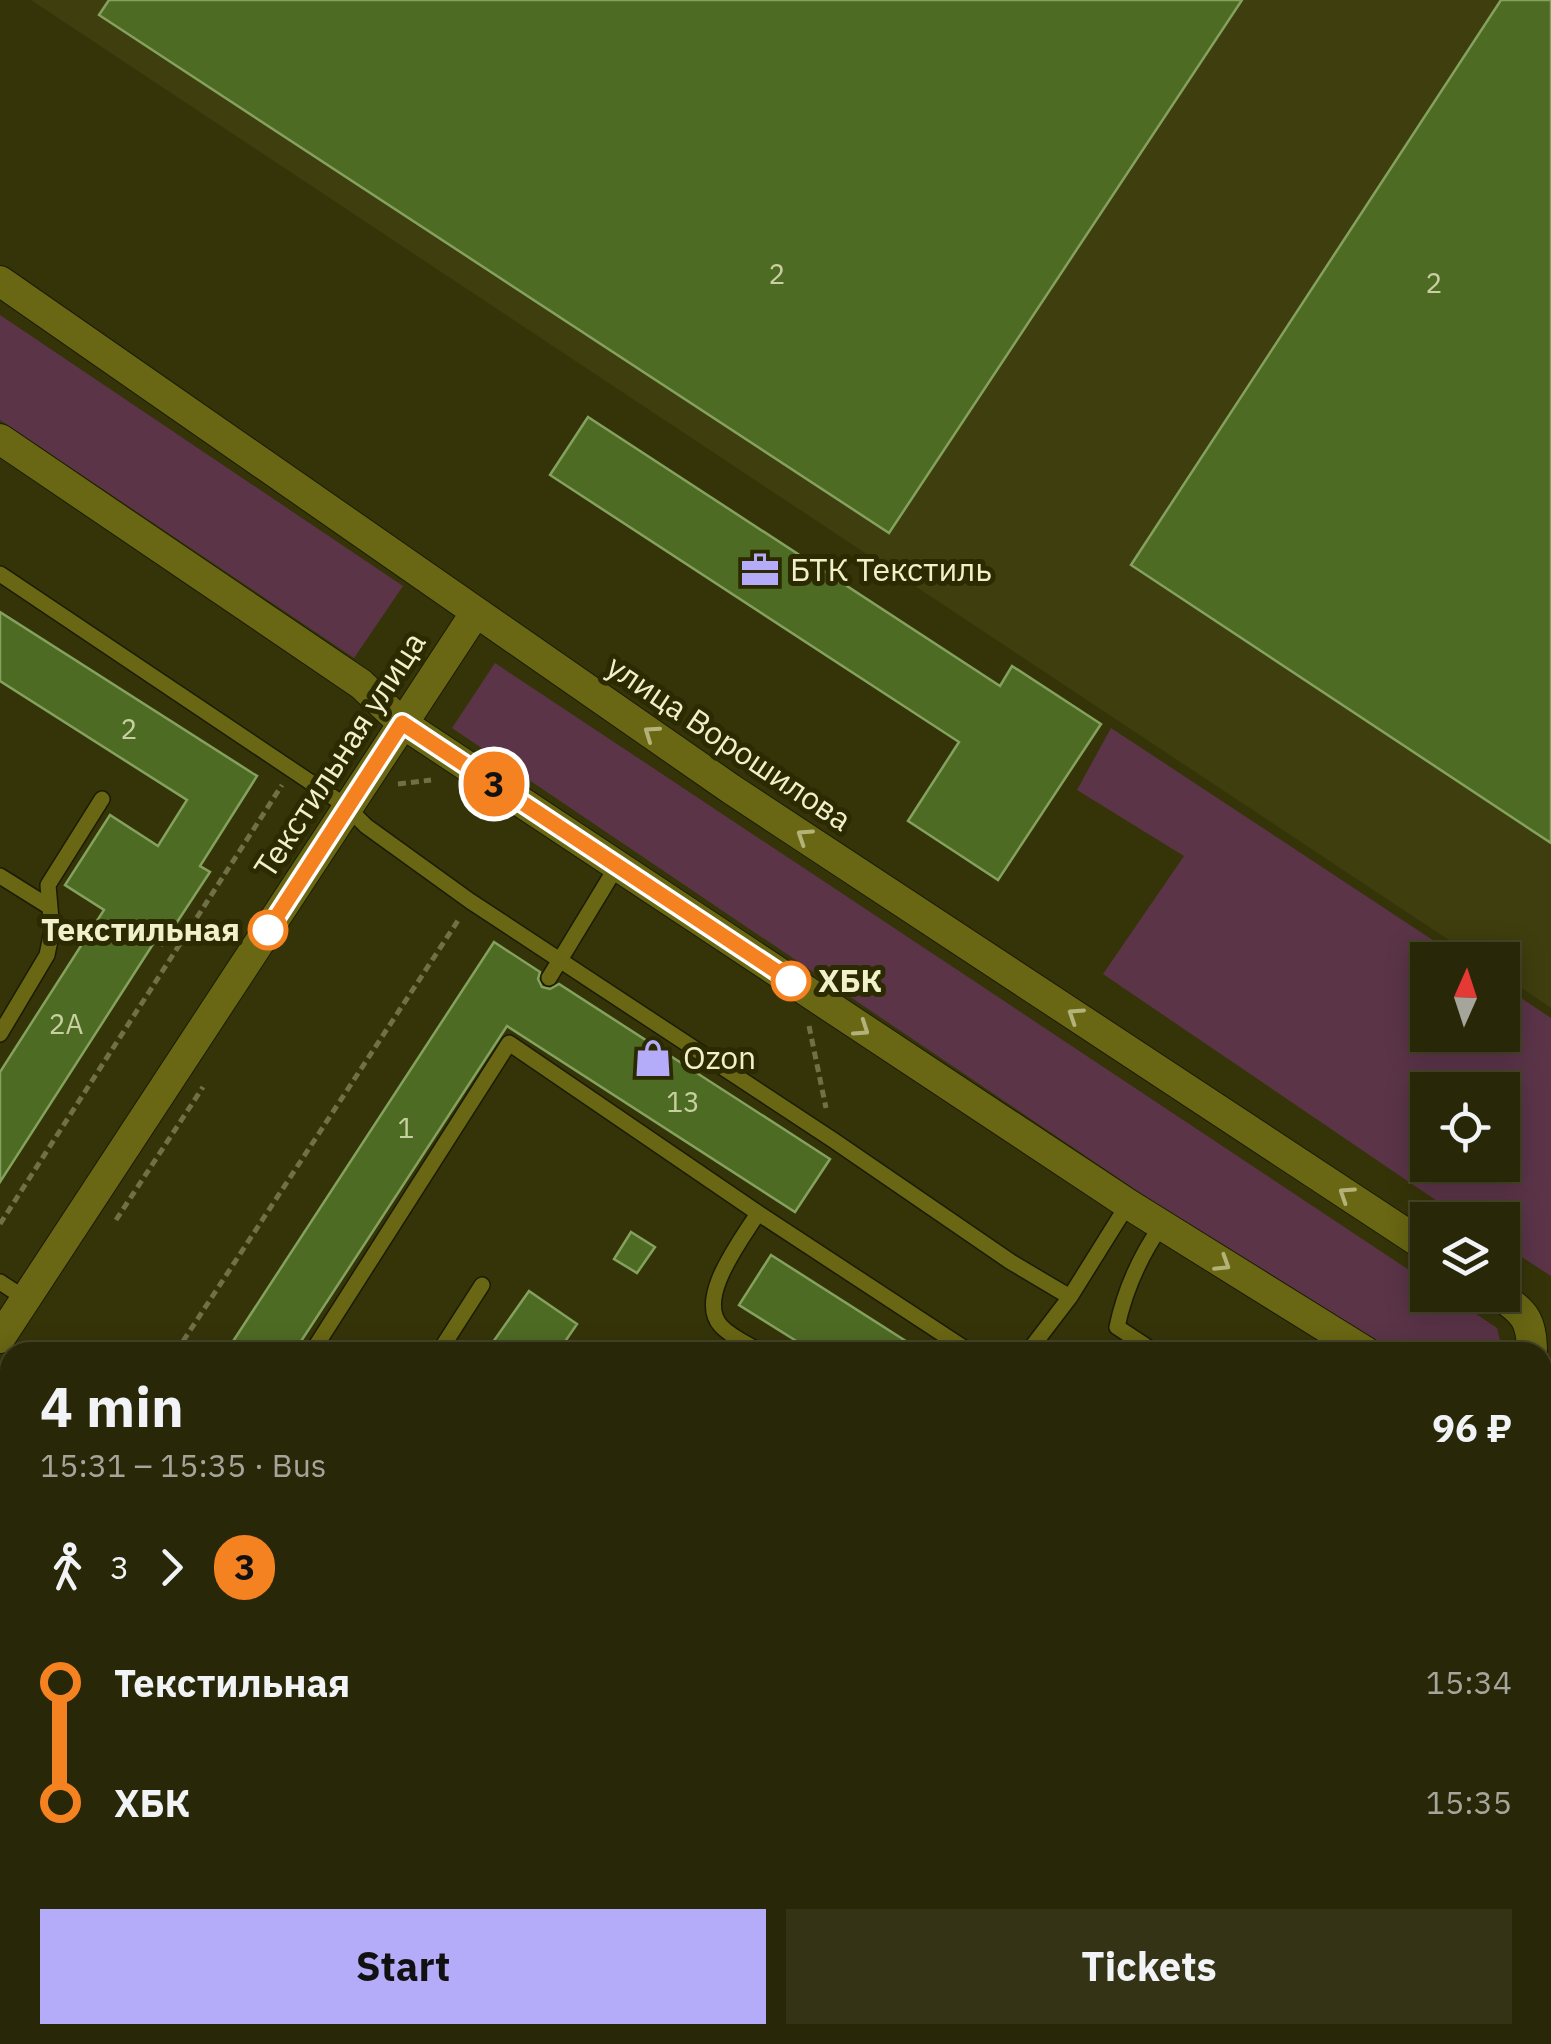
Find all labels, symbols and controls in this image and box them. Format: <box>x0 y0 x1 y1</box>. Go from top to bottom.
house number: 2 <box>769 255 785 292</box>
house number: 2 <box>1426 264 1442 301</box>
place label: БТК Текстиль <box>790 548 992 590</box>
office icon: БТК Текстиль <box>739 549 781 591</box>
street label: Текстильная улица <box>244 624 434 885</box>
street label: улица Ворошилова <box>599 645 860 840</box>
house number: 2 <box>121 710 137 747</box>
one-way arrow <box>644 727 663 745</box>
line badge: 3 <box>462 752 526 816</box>
text: 3 <box>483 761 505 807</box>
one-way arrow <box>796 830 814 849</box>
place label: Текстильная <box>41 908 240 950</box>
marker: Текстильная <box>249 911 287 949</box>
north arrow <box>1410 942 1520 1052</box>
map controls <box>1410 942 1520 1312</box>
place label: ХБК <box>818 959 882 1001</box>
marker: ХБК <box>772 962 810 1000</box>
house number: 2А <box>49 1005 83 1042</box>
one-way arrow <box>1067 1009 1085 1028</box>
one-way arrow <box>852 1016 870 1035</box>
place label: Ozon <box>683 1036 756 1078</box>
shop icon: Ozon <box>632 1037 674 1079</box>
button: locate <box>1410 1072 1520 1182</box>
house number: 13 <box>666 1083 700 1120</box>
house number: 1 <box>398 1109 414 1146</box>
one-way arrow <box>1339 1188 1357 1207</box>
button: layers <box>1410 1202 1520 1312</box>
one-way arrow <box>1212 1251 1230 1270</box>
text: 4 min <box>40 1371 184 1442</box>
text: 96 ₽ <box>1432 1403 1512 1452</box>
text: 15:31 – 15:35 · Bus <box>40 1444 326 1486</box>
icon: walk <box>40 1540 95 1595</box>
icon: forward <box>144 1540 199 1595</box>
text: 3 <box>234 1544 255 1590</box>
text: 3 <box>110 1546 129 1588</box>
text: Текстильная <box>114 1658 350 1707</box>
text: 15:34 <box>1426 1661 1512 1703</box>
text: ХБК <box>114 1778 190 1827</box>
text: 15:35 <box>1426 1781 1512 1823</box>
button: Start <box>40 1909 766 2024</box>
button: Tickets <box>786 1909 1512 2024</box>

